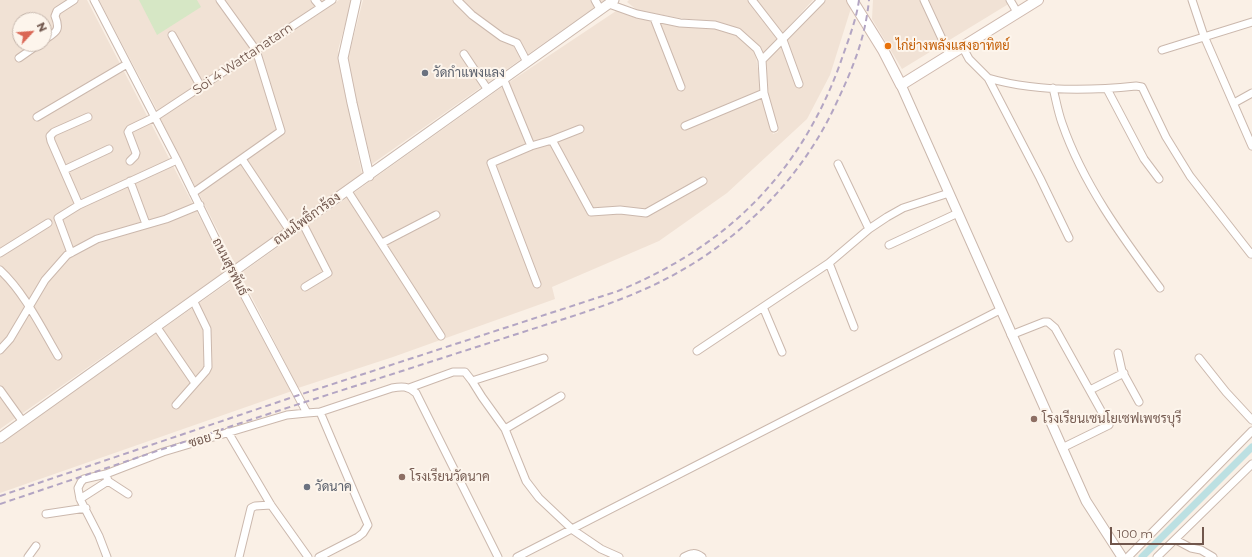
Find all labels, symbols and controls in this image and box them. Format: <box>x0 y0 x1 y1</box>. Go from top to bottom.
north arrow <box>12 12 52 52</box>
text: N <box>34 20 50 34</box>
street label: Soi 4 Wattanatam <box>190 20 296 98</box>
place label: ไก่ย่างพลังแสงอาทิตย์ <box>896 38 1010 54</box>
marker: ไก่ย่างพลังแสงอาทิตย์ <box>883 41 893 51</box>
place label: วัดกำแพงแลง <box>433 65 505 81</box>
marker: วัดกำแพงแลง <box>420 68 430 78</box>
street label: ถนนโพธิ์การ้อง <box>270 189 344 249</box>
street label: ถนนสุรพันธ์ <box>209 236 251 298</box>
place label: โรงเรียนเซนโยเซฟเพชรบุรี <box>1042 411 1181 427</box>
marker: โรงเรียนเซนโยเซฟเพชรบุรี <box>1029 414 1039 424</box>
street label: ซอย 3 <box>187 427 223 451</box>
place label: โรงเรียนวัดนาค <box>410 469 490 485</box>
marker: โรงเรียนวัดนาค <box>397 472 407 482</box>
place label: วัดนาค <box>315 479 352 495</box>
marker: วัดนาค <box>302 482 312 492</box>
scale bar <box>1112 519 1206 545</box>
text: 100 m <box>1117 526 1153 541</box>

